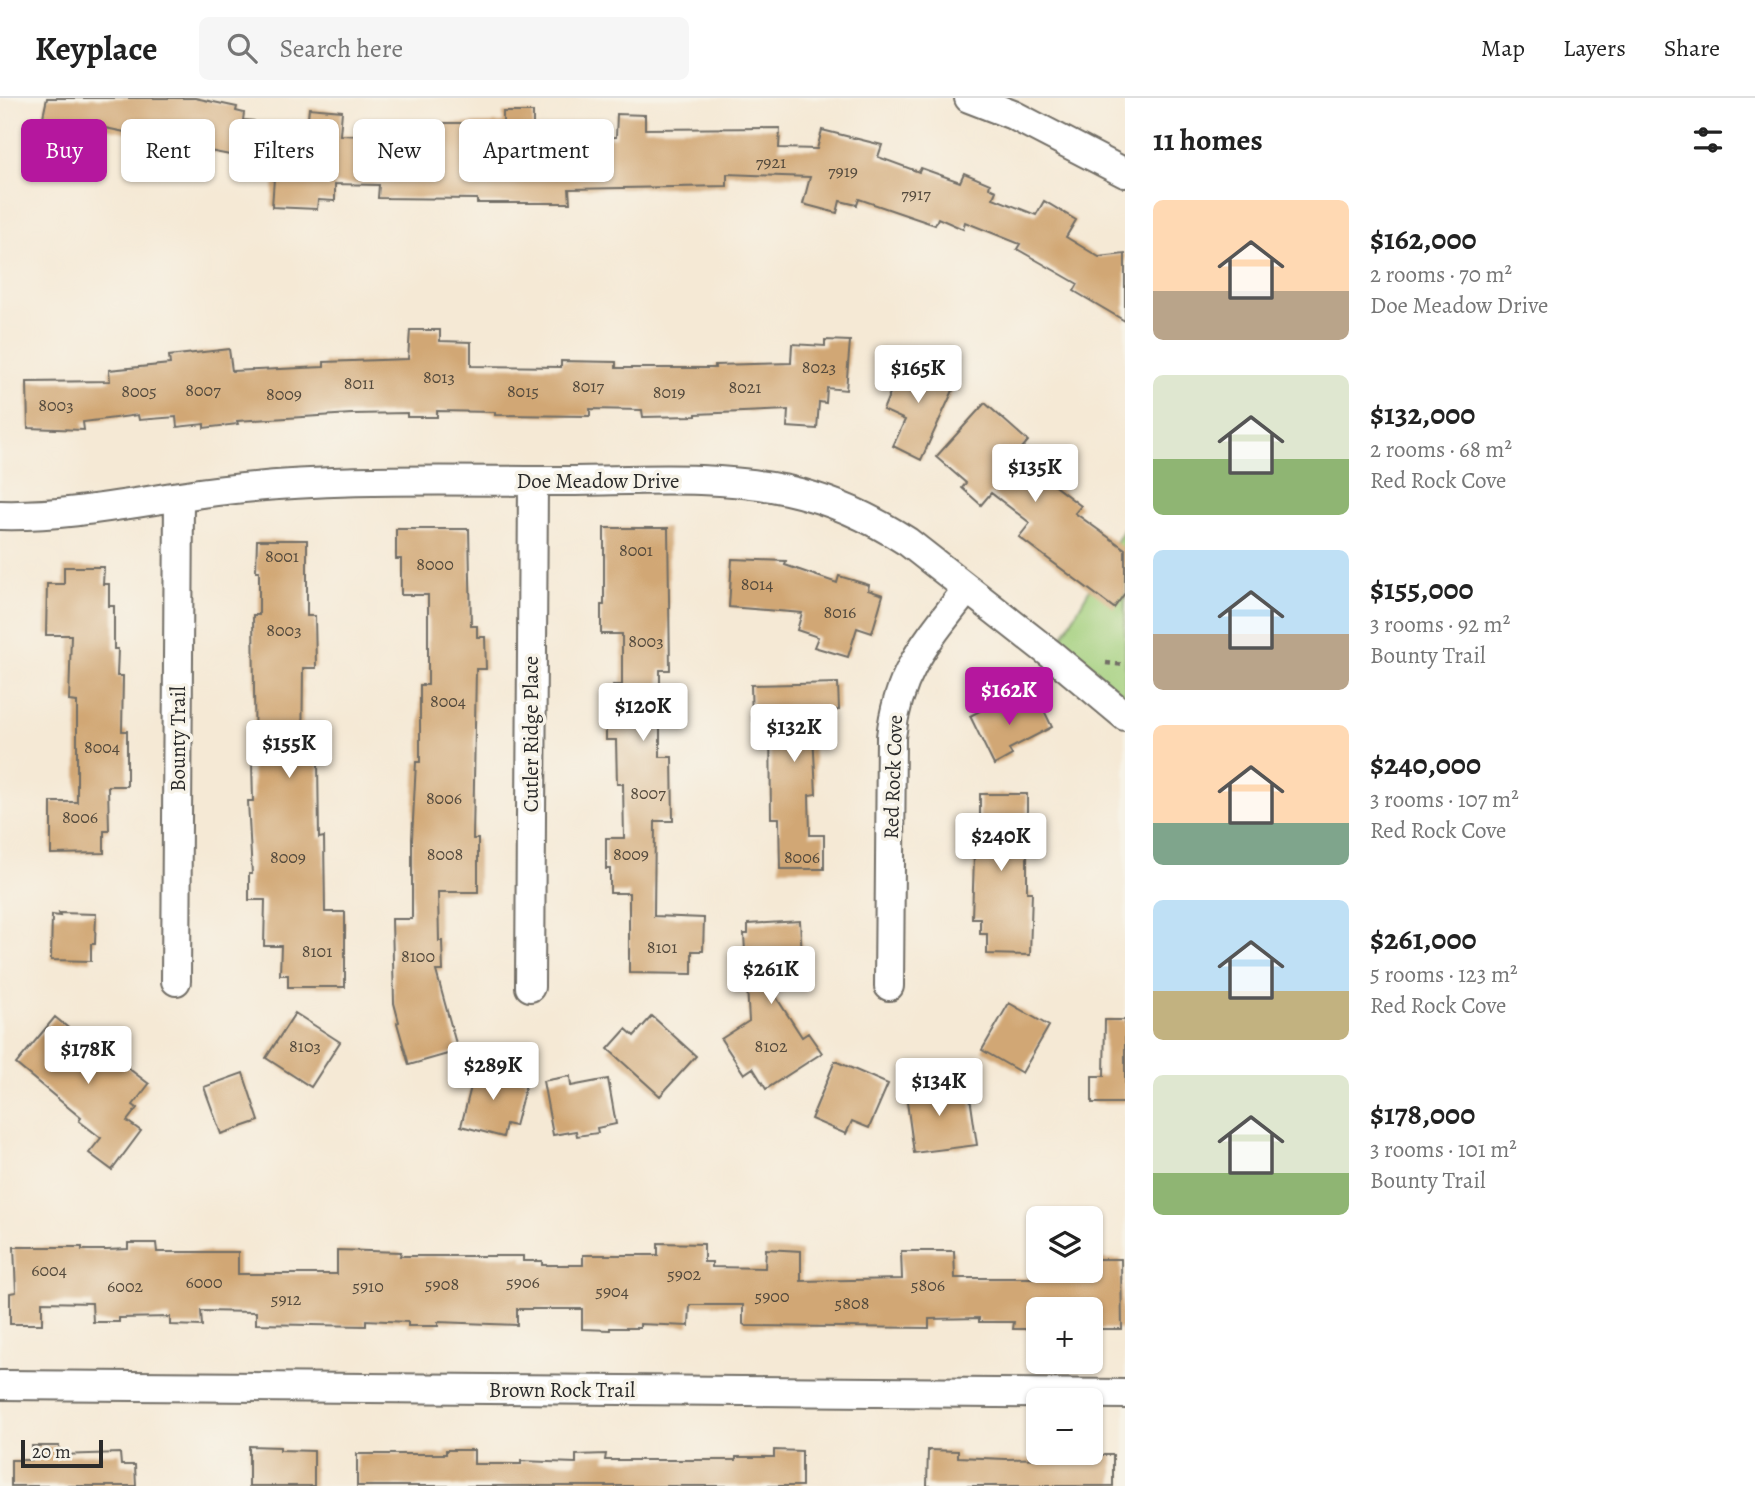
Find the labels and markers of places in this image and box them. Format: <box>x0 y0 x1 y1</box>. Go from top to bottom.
pin: $165K <box>869 345 967 405</box>
pin: $135K <box>986 444 1084 504</box>
pin: $162K <box>960 668 1058 727</box>
pin: $120K <box>594 684 692 743</box>
pin: $132K <box>745 704 843 764</box>
pin: $155K <box>240 720 338 780</box>
pin: $240K <box>952 814 1050 873</box>
pin: $261K <box>722 946 820 1006</box>
pin: $178K <box>39 1026 137 1086</box>
pin: $289K <box>444 1042 542 1102</box>
pin: $134K <box>890 1058 988 1118</box>

